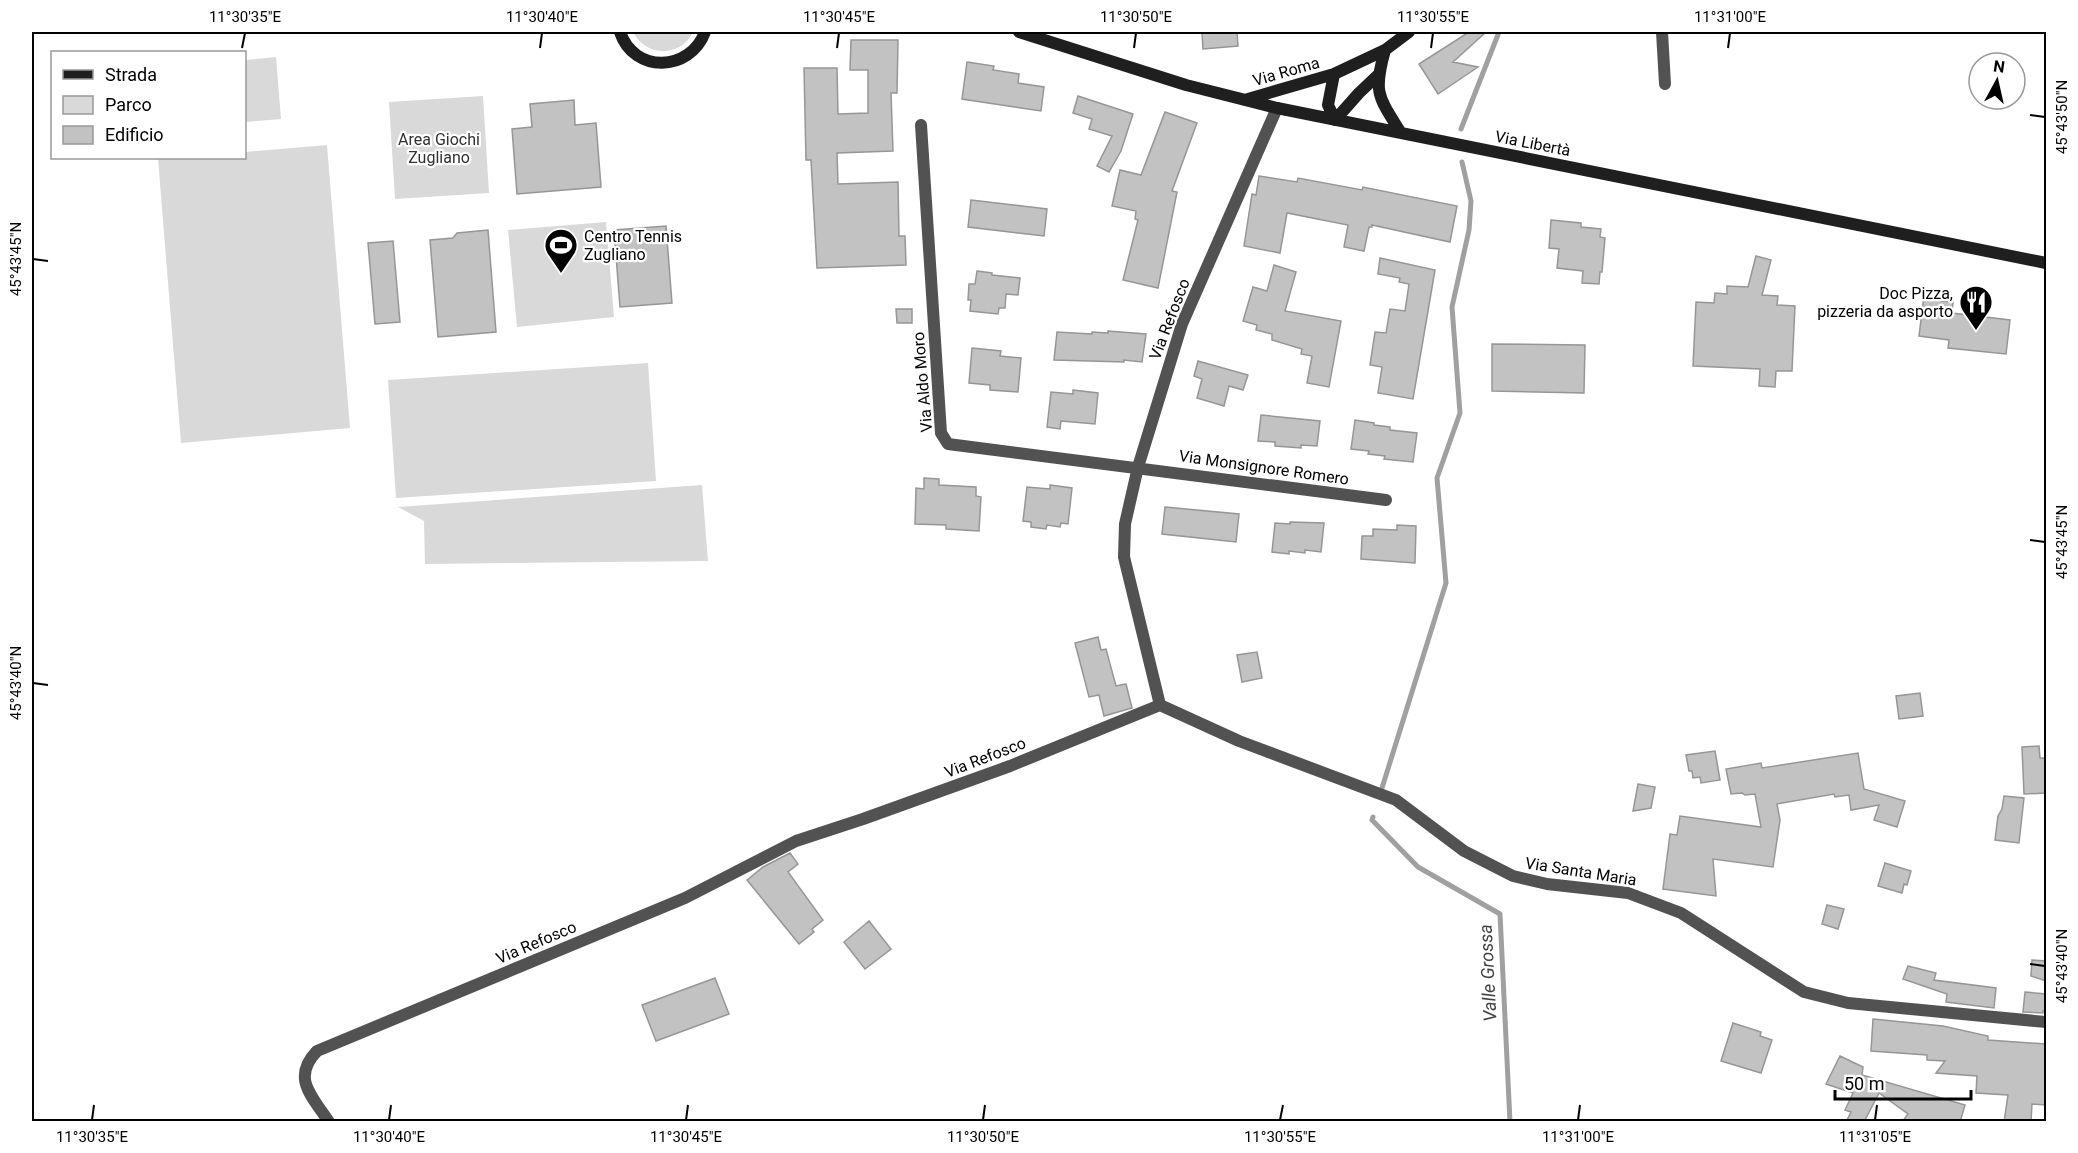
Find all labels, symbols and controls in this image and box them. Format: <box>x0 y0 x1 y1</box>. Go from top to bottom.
text: 11°30'35"E <box>209 8 282 26</box>
text: 11°30'40"E <box>506 8 579 26</box>
text: 11°30'45"E <box>803 8 876 26</box>
text: 11°30'50"E <box>1100 8 1173 26</box>
text: 11°30'55"E <box>1397 8 1470 26</box>
text: 11°31'00"E <box>1694 8 1767 26</box>
legend <box>51 51 246 159</box>
north arrow <box>1967 51 2027 111</box>
street label: Via Roma <box>1251 53 1322 90</box>
text: N <box>1992 56 2006 77</box>
text: Strada <box>105 64 157 85</box>
text: 45°43'50"N <box>2053 80 2071 154</box>
text: Parco <box>105 94 152 115</box>
text: Edificio <box>105 124 164 145</box>
street label: Via Libertà <box>1494 127 1572 160</box>
park label: Area Giochi Zugliano <box>398 130 480 167</box>
text: 45°43'45"N <box>7 222 25 296</box>
sports icon: Centro Tennis Zugliano <box>543 227 579 274</box>
place label: Centro Tennis Zugliano <box>584 227 682 264</box>
street label: Via Refosco <box>1145 276 1194 363</box>
place label: Doc Pizza, pizzeria da asporto <box>1817 284 1953 321</box>
restaurant icon: Doc Pizza, pizzeria da asporto <box>1958 284 1994 331</box>
street label: Via Aldo Moro <box>909 331 936 433</box>
street label: Via Monsignore Romero <box>1178 446 1350 489</box>
text: 45°43'45"N <box>2053 505 2071 579</box>
text: 45°43'40"N <box>7 646 25 720</box>
street label: Via Refosco <box>942 733 1029 782</box>
street label: Via Santa Maria <box>1524 853 1638 890</box>
street label: Via Refosco <box>493 917 579 968</box>
water label: Valle Grossa <box>1474 924 1501 1022</box>
text: 45°43'40"N <box>2053 929 2071 1003</box>
scale bar <box>1835 1063 1972 1101</box>
text: 50 m <box>1844 1073 1884 1094</box>
text: 11°30'35"E <box>56 1128 129 1146</box>
text: 11°30'40"E <box>353 1128 426 1146</box>
text: 11°30'45"E <box>650 1128 723 1146</box>
text: 11°30'50"E <box>947 1128 1020 1146</box>
text: 11°30'55"E <box>1244 1128 1317 1146</box>
text: 11°31'00"E <box>1542 1128 1615 1146</box>
text: 11°31'05"E <box>1839 1128 1912 1146</box>

